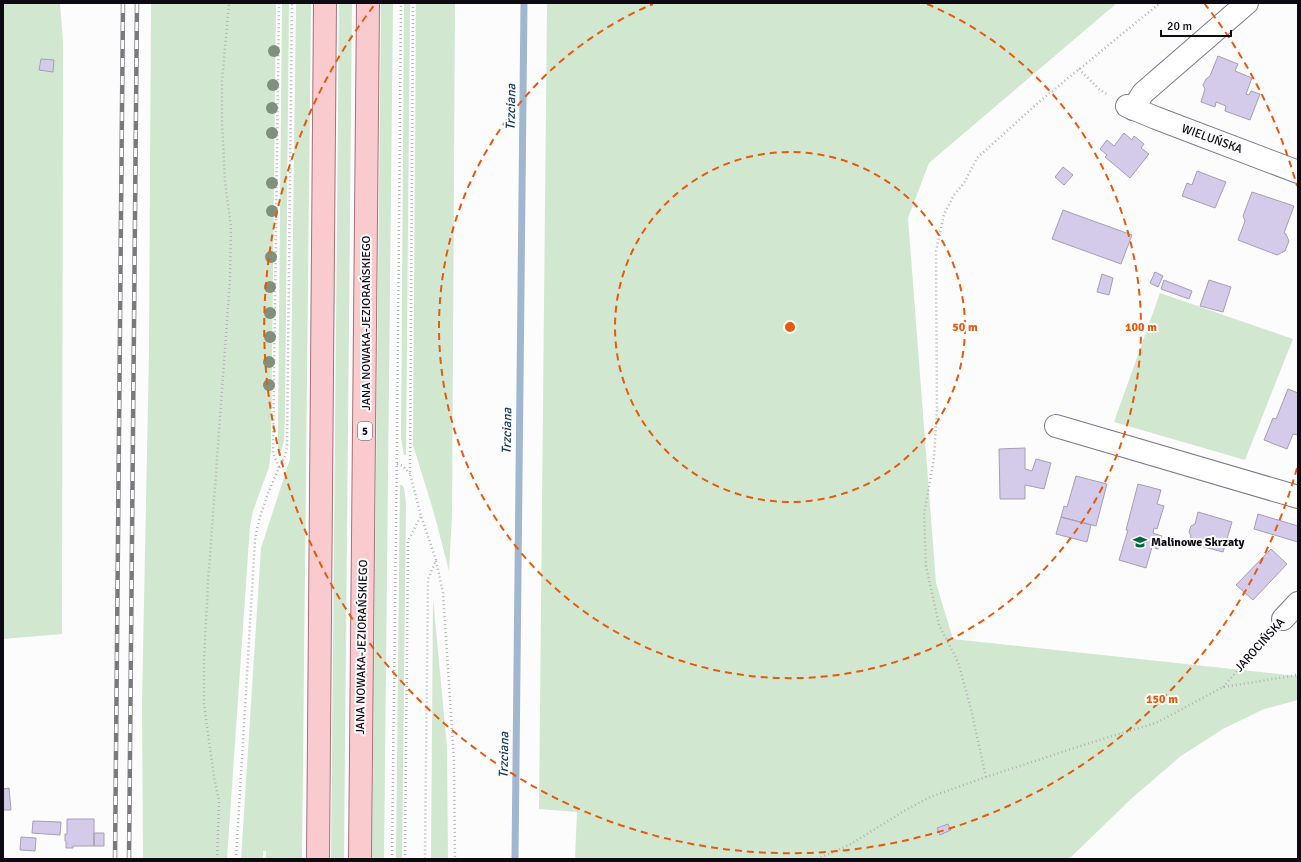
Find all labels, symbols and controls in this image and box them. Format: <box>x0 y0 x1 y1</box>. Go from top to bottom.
scale bar <box>1161 12 1231 38</box>
text: 20 m <box>1167 19 1192 34</box>
water label: Trzciana <box>503 83 519 130</box>
street label: WIELUŃSKA <box>1179 121 1245 157</box>
street label: JANA NOWAKA-JEZIORAŃSKIEGO <box>359 235 374 411</box>
centre of rings <box>783 320 797 334</box>
text: 50 m <box>952 320 978 335</box>
text: 100 m <box>1125 320 1157 335</box>
water label: Trzciana <box>499 407 515 454</box>
road number: 5 <box>358 422 372 440</box>
school or university icon: Malinowe Skrzaty <box>1132 534 1148 550</box>
place label: Malinowe Skrzaty <box>1151 535 1245 550</box>
street label: JANA NOWAKA-JEZIORAŃSKIEGO <box>353 559 371 735</box>
street label: JAROCIŃSKA <box>1232 614 1289 675</box>
text: 150 m <box>1146 692 1178 707</box>
water label: Trzciana <box>496 731 512 778</box>

